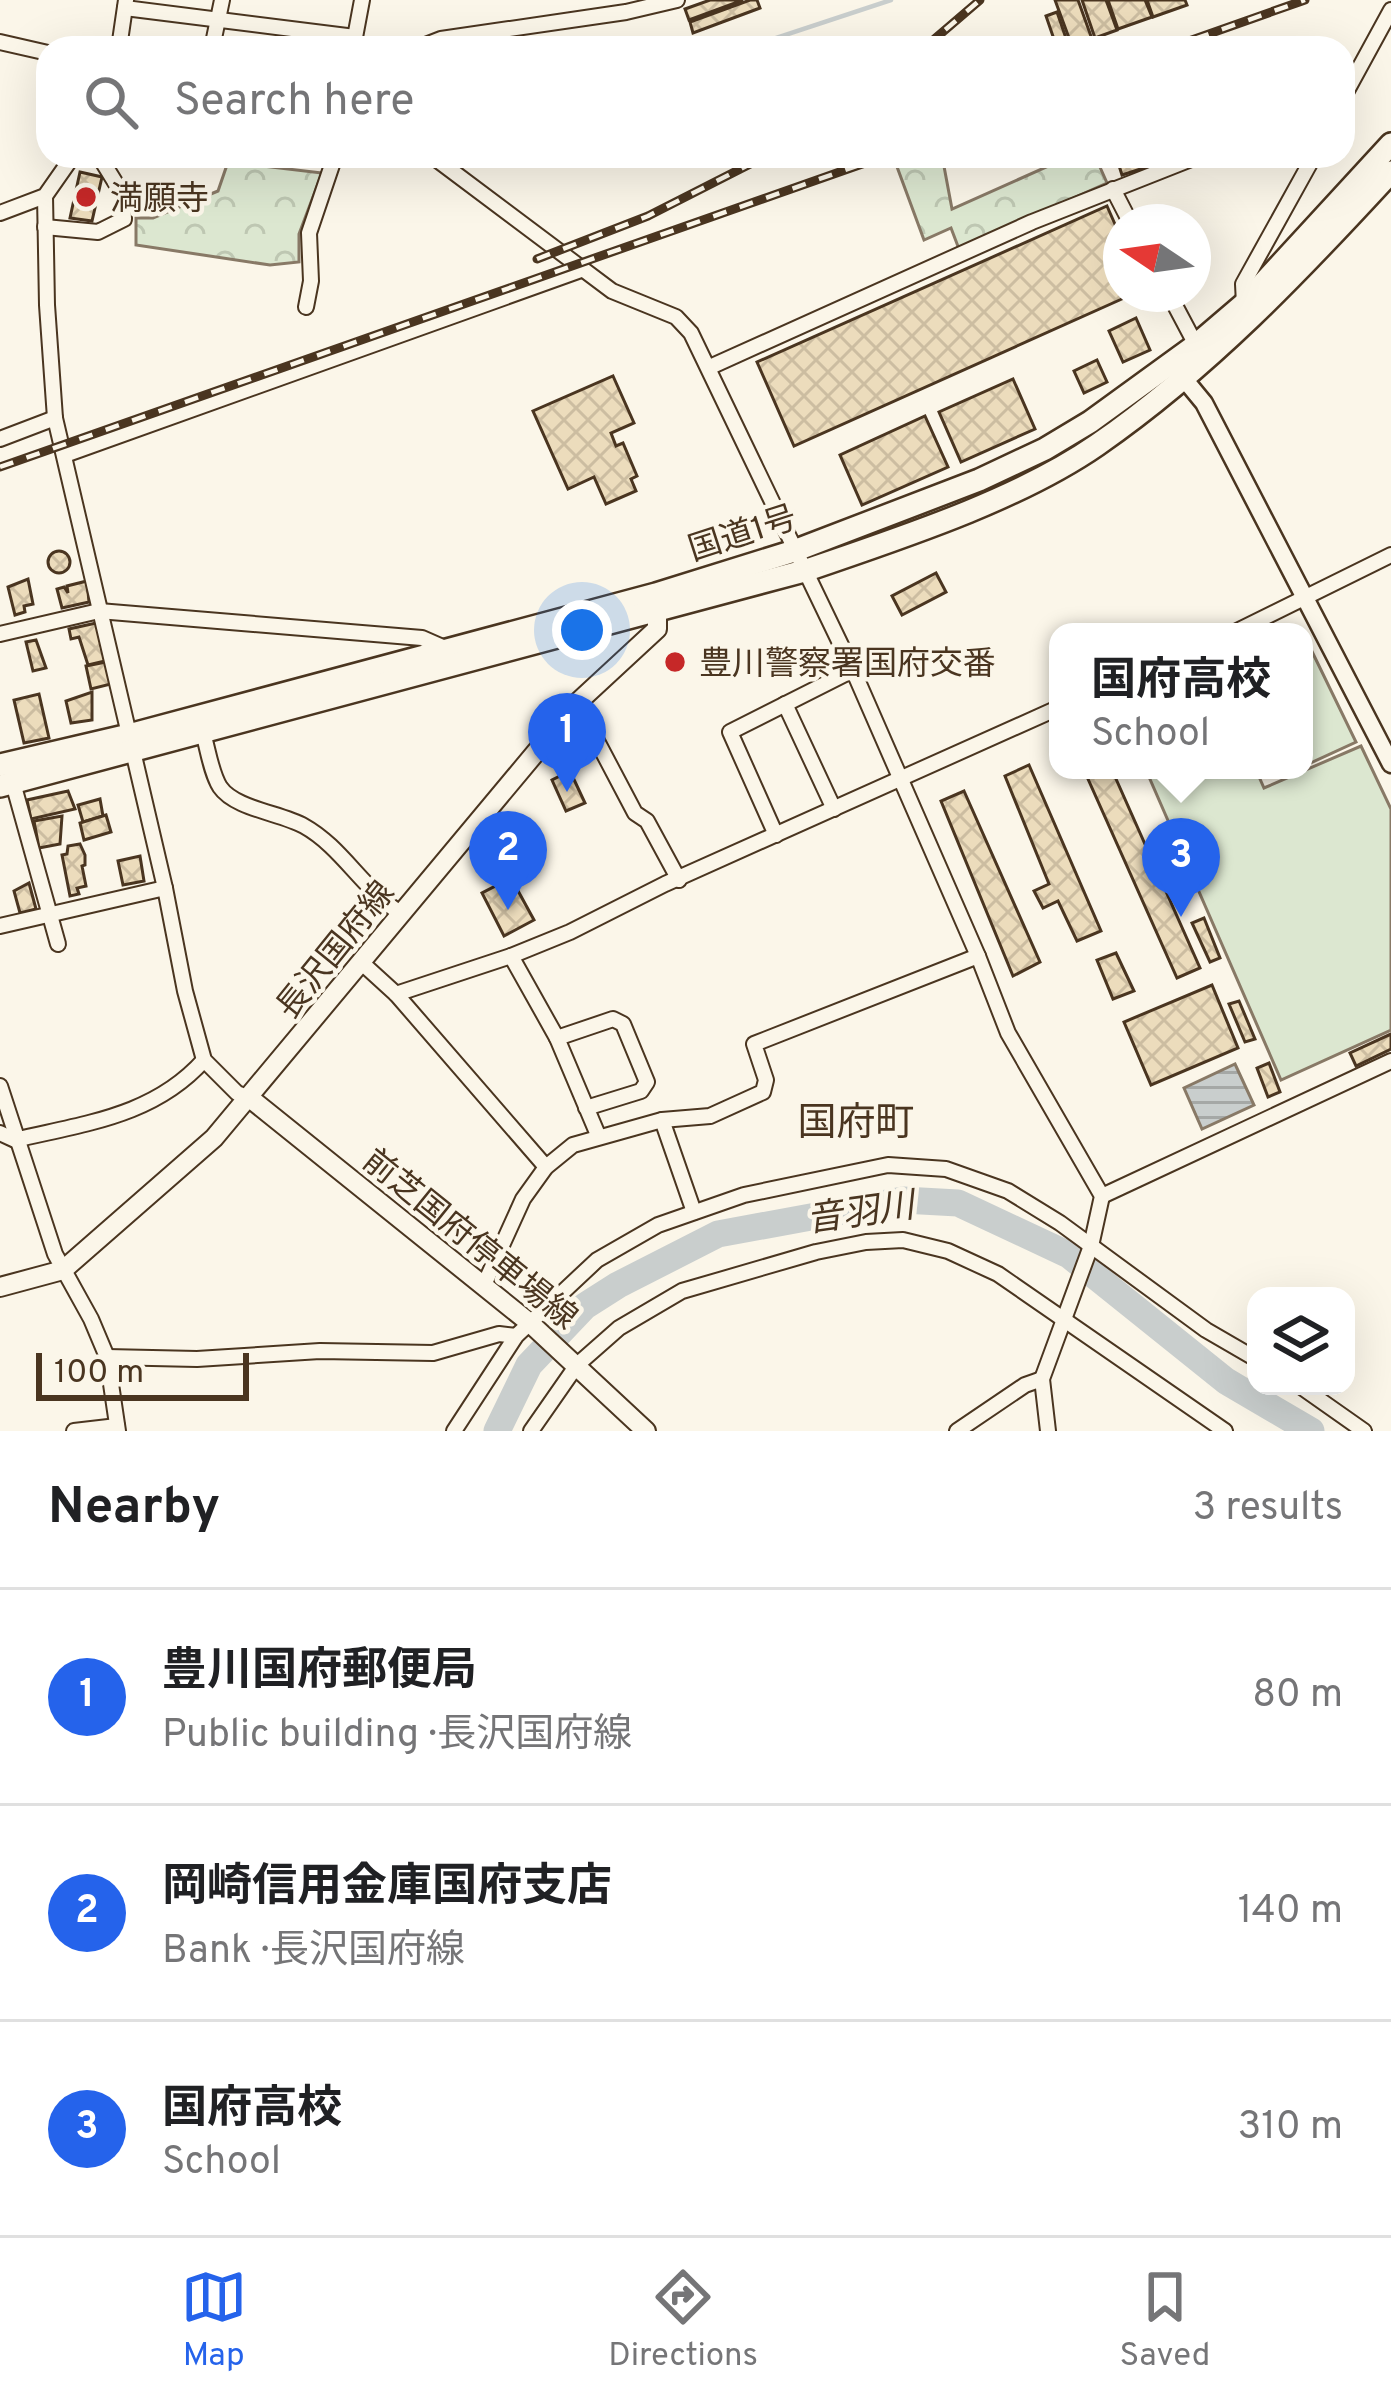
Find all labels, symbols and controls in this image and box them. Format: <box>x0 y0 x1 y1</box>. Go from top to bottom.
search box <box>36 36 1355 168</box>
icon: search <box>78 69 144 135</box>
text: Search here <box>174 74 414 131</box>
place label: 満願寺 <box>110 180 209 222</box>
marker: 満願寺 <box>73 184 99 210</box>
north arrow <box>1103 204 1211 312</box>
street label: 国道1号 <box>684 499 803 573</box>
your location <box>552 600 612 660</box>
popup <box>1049 623 1313 779</box>
place label: 豊川警察署国府交番 <box>699 645 996 687</box>
marker: 豊川警察署国府交番 <box>662 649 688 675</box>
text: 国府高校 <box>1091 654 1271 711</box>
pin: 1 <box>528 693 606 792</box>
text: School <box>1091 711 1210 760</box>
pin: 2 <box>469 811 547 910</box>
pin: 3 <box>1142 818 1220 917</box>
street label: 長沢国府線 <box>269 874 405 1029</box>
district label: 国府町 <box>797 1101 915 1150</box>
street label: 前芝国府停車場線 <box>353 1142 584 1340</box>
water label: 音羽川 <box>804 1184 921 1245</box>
map controls <box>1247 1287 1355 1395</box>
button: layers <box>1247 1287 1355 1395</box>
scale bar <box>36 1347 249 1400</box>
text: 100 m <box>54 1353 144 1395</box>
text: Nearby <box>48 1477 220 1542</box>
text: 3 results <box>1193 1485 1343 1534</box>
text: 豊川国府郵便局 <box>162 1644 477 1701</box>
text: 1 <box>79 1672 95 1721</box>
text: 80 m <box>1252 1672 1343 1721</box>
text: Public building · 長沢国府線 <box>162 1712 632 1761</box>
text: 岡崎信用金庫国府支店 <box>162 1860 612 1917</box>
text: 2 <box>75 1888 99 1937</box>
text: 140 m <box>1238 1888 1343 1937</box>
text: Bank · 長沢国府線 <box>162 1928 465 1977</box>
text: 国府高校 <box>162 2082 342 2139</box>
text: 3 <box>75 2104 99 2153</box>
text: 310 m <box>1238 2104 1343 2153</box>
text: School <box>162 2139 281 2188</box>
tab: Map <box>181 2264 247 2378</box>
tab: Directions <box>608 2264 758 2378</box>
tab: Saved <box>1120 2264 1210 2378</box>

